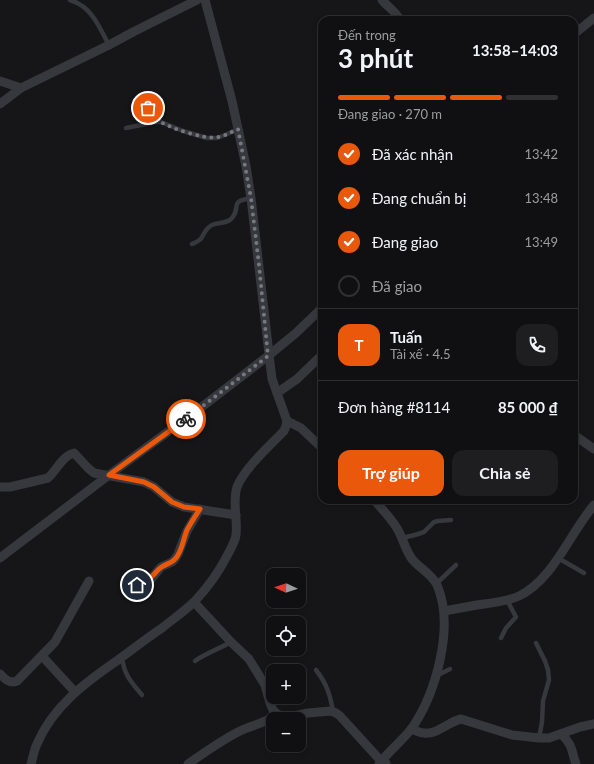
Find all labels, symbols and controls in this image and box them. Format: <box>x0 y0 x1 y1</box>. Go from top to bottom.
text: Đến trong <box>338 27 396 43</box>
text: 13:58–14:03 <box>472 41 558 59</box>
text: 3 phút <box>338 42 413 74</box>
pin <box>131 91 165 125</box>
icon: bag <box>137 97 159 119</box>
text: Đang giao · 270 m <box>338 106 442 122</box>
icon: check <box>338 143 360 165</box>
text: Đã xác nhận <box>372 145 453 163</box>
text: 13:42 <box>525 146 558 162</box>
icon: check <box>338 187 360 209</box>
text: Đang chuẩn bị <box>372 189 466 207</box>
text: 13:48 <box>525 190 558 206</box>
icon: check <box>338 231 360 253</box>
text: Đang giao <box>372 233 438 251</box>
text: 13:49 <box>525 234 558 250</box>
text: Đã giao <box>372 277 422 295</box>
button: phone <box>516 324 558 366</box>
text: Tuấn <box>390 328 422 346</box>
text: T <box>355 336 364 354</box>
text: Tài xế · 4.5 <box>390 346 451 362</box>
text: Đơn hàng #8114 <box>338 398 450 416</box>
text: 85 000 ₫ <box>498 398 558 416</box>
courier <box>166 399 206 439</box>
icon: bike <box>175 408 197 430</box>
button: Trợ giúp <box>338 450 444 496</box>
button: Chia sẻ <box>452 450 558 496</box>
pin <box>120 568 154 602</box>
north arrow <box>266 568 306 608</box>
map controls <box>266 568 306 752</box>
icon: home <box>126 574 148 596</box>
button: locate <box>266 616 306 656</box>
button: + <box>266 664 306 704</box>
button: − <box>266 712 306 752</box>

